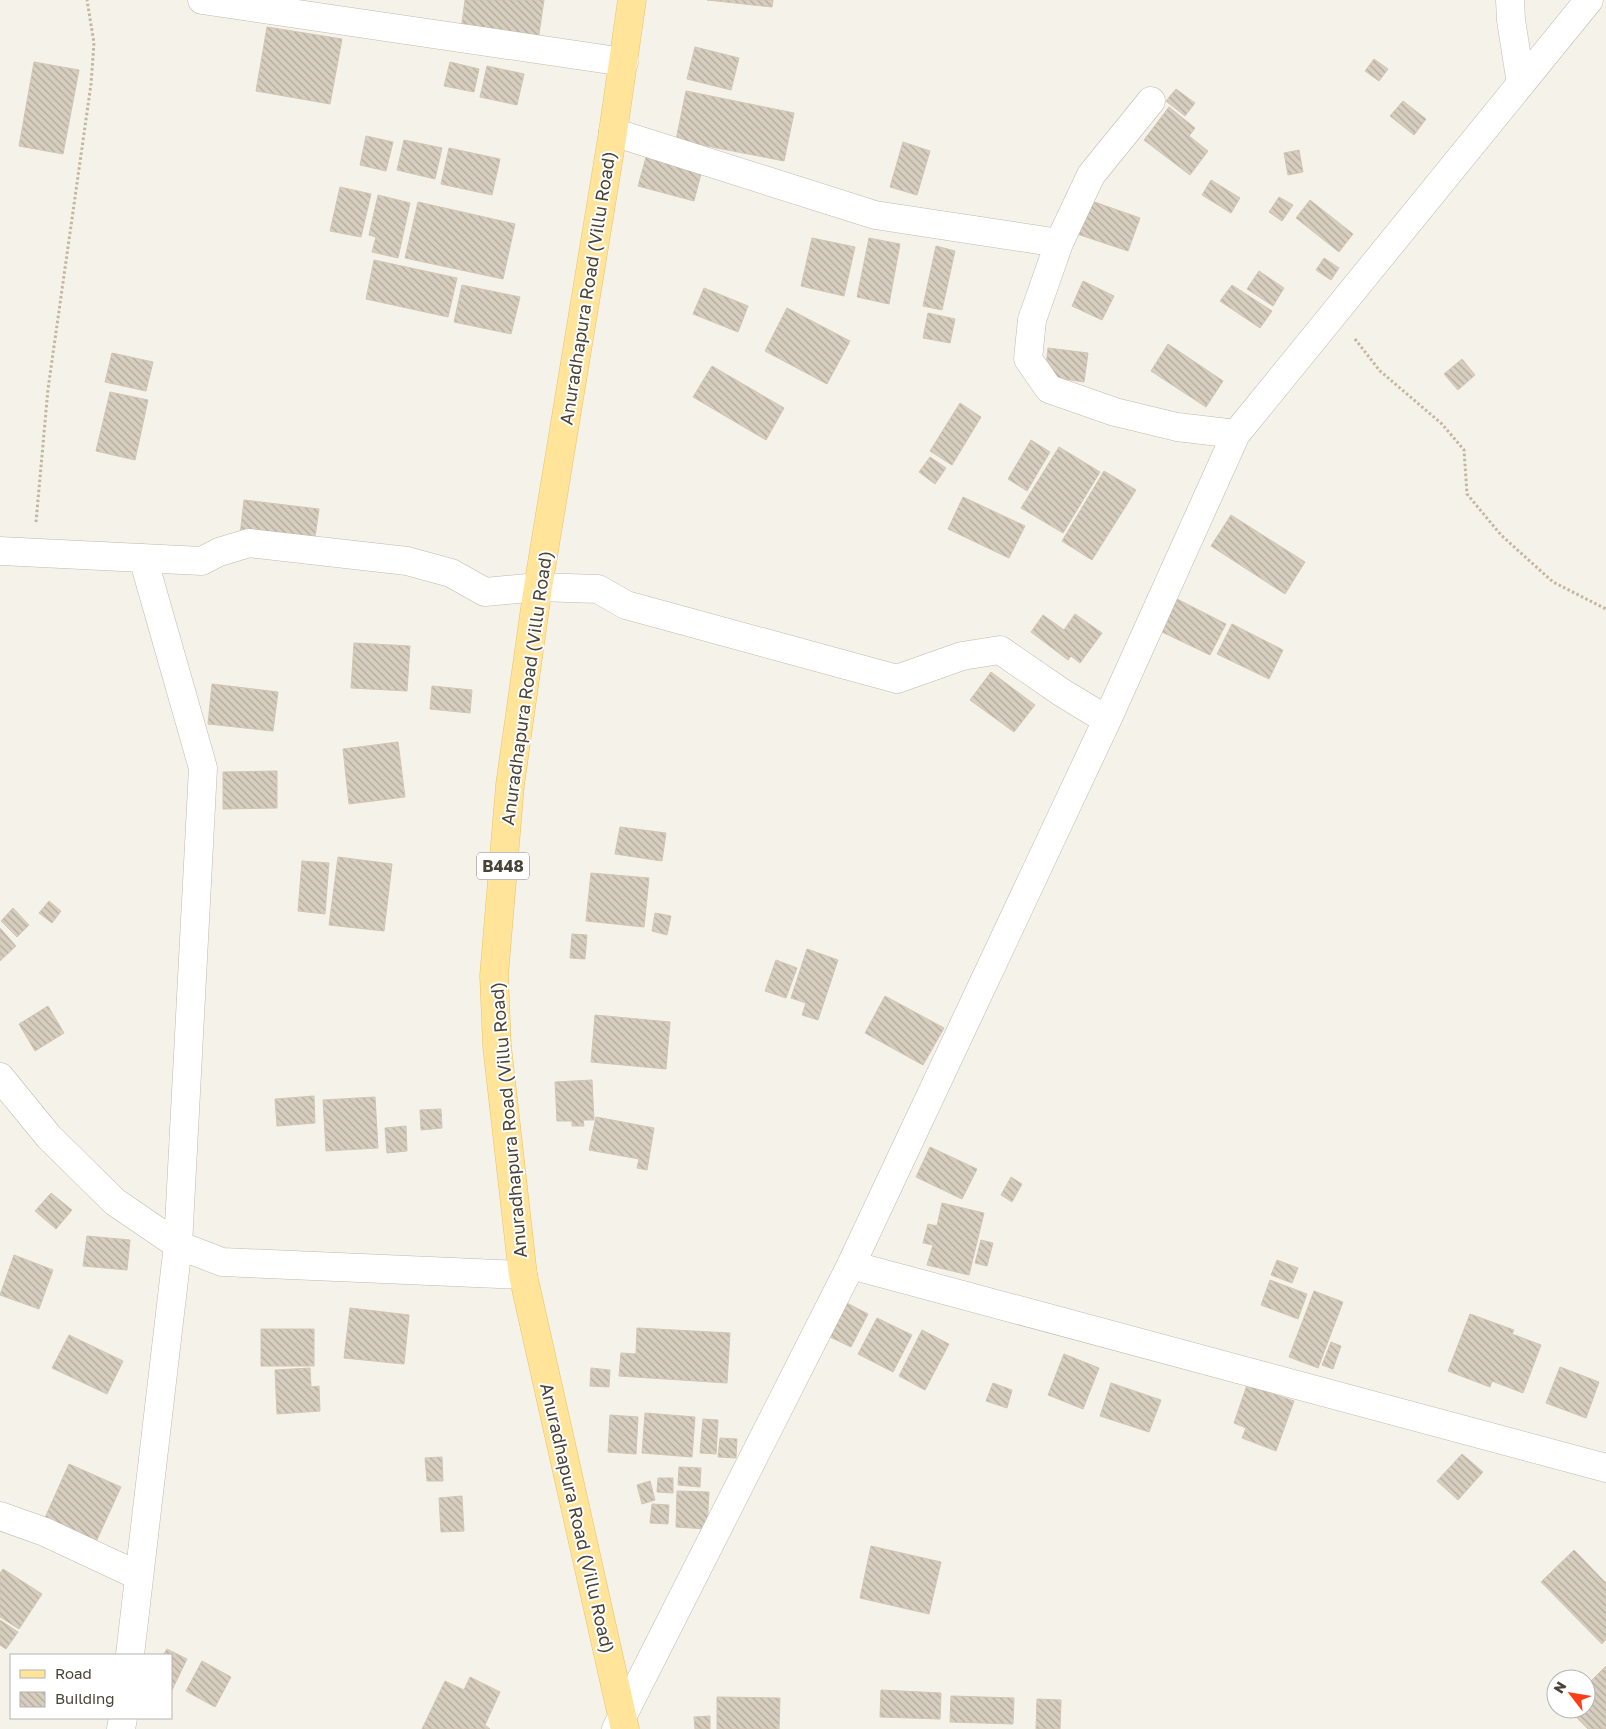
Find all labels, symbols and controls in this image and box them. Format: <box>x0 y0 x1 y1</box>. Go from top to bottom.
street label: Anuradhapura Road (Villu Road) <box>554 149 620 427</box>
street label: Anuradhapura Road (Villu Road) <box>496 549 556 827</box>
road number: B448 <box>477 852 529 879</box>
street label: Anuradhapura Road (Villu Road) <box>485 981 531 1259</box>
street label: Anuradhapura Road (Villu Road) <box>536 1381 620 1655</box>
legend <box>10 1654 172 1719</box>
text: Road <box>55 1664 92 1682</box>
north arrow <box>1546 1669 1596 1719</box>
text: N <box>1549 1678 1569 1696</box>
text: Building <box>55 1689 115 1707</box>

